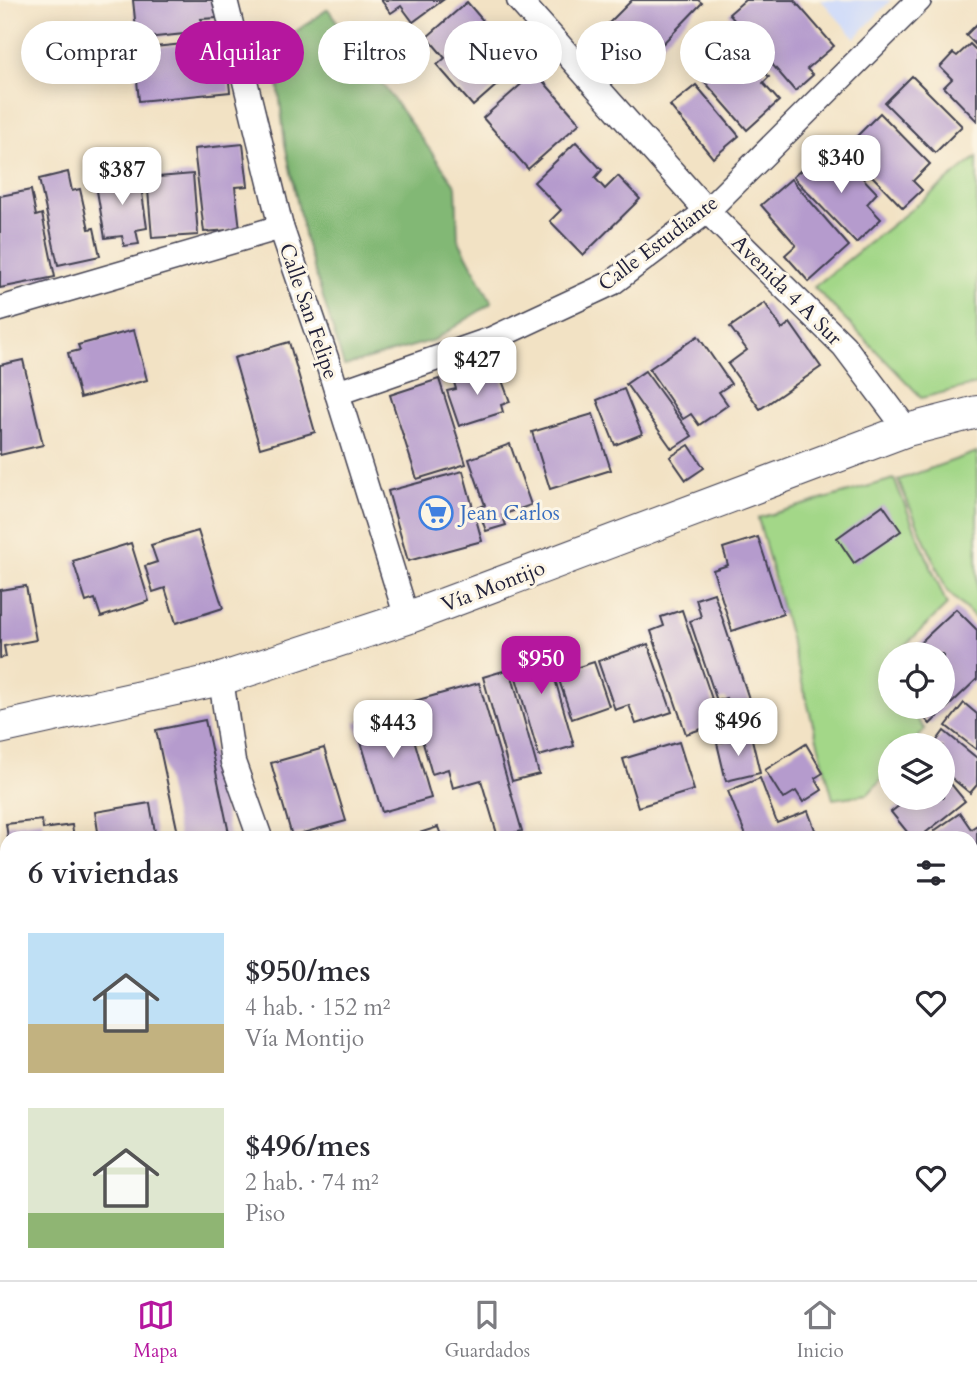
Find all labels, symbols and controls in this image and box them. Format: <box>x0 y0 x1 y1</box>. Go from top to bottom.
chip: Comprar <box>21 21 161 84</box>
chip: Alquilar <box>175 21 304 84</box>
chip: Filtros <box>318 21 430 84</box>
chip: Nuevo <box>444 21 562 84</box>
chip: Piso <box>576 21 666 84</box>
chip: Casa <box>680 21 775 84</box>
pin: $340 <box>800 136 882 195</box>
text: $340 <box>817 142 865 173</box>
pin: $387 <box>81 148 163 207</box>
text: $387 <box>98 154 146 185</box>
street label: Calle Estudiante <box>592 189 724 298</box>
street label: Avenida 4 A Sur <box>725 229 849 352</box>
street label: Calle San Felipe <box>272 239 345 383</box>
pin: $427 <box>436 338 518 397</box>
text: $427 <box>453 344 501 375</box>
supermarket icon: Jean Carlos <box>417 494 455 532</box>
place label: Jean Carlos <box>457 499 560 528</box>
street label: Vía Montijo <box>437 553 549 620</box>
pin: $950 <box>500 636 582 696</box>
map controls <box>878 642 955 810</box>
button: locate <box>878 642 955 719</box>
text: $950 <box>517 643 565 674</box>
pin: $496 <box>697 698 779 758</box>
pin: $443 <box>352 700 434 760</box>
text: $496 <box>714 705 762 736</box>
text: $443 <box>369 707 417 738</box>
button: layers <box>878 733 955 810</box>
text: 6 viviendas <box>28 853 179 894</box>
icon: filters <box>912 854 950 892</box>
text: $950/mes <box>245 951 371 992</box>
icon: home <box>84 961 168 1045</box>
icon: heart <box>912 984 950 1022</box>
text: 4 hab. · 152 m² <box>245 992 391 1023</box>
text: Vía Montijo <box>245 1023 364 1054</box>
text: $496/mes <box>245 1126 371 1167</box>
icon: home <box>84 1136 168 1220</box>
icon: heart <box>912 1159 950 1197</box>
text: 2 hab. · 74 m² <box>245 1167 379 1198</box>
text: Piso <box>245 1198 285 1229</box>
tab: Mapa <box>133 1296 178 1364</box>
tab: Guardados <box>444 1296 530 1364</box>
tab: Inicio <box>797 1296 844 1364</box>

